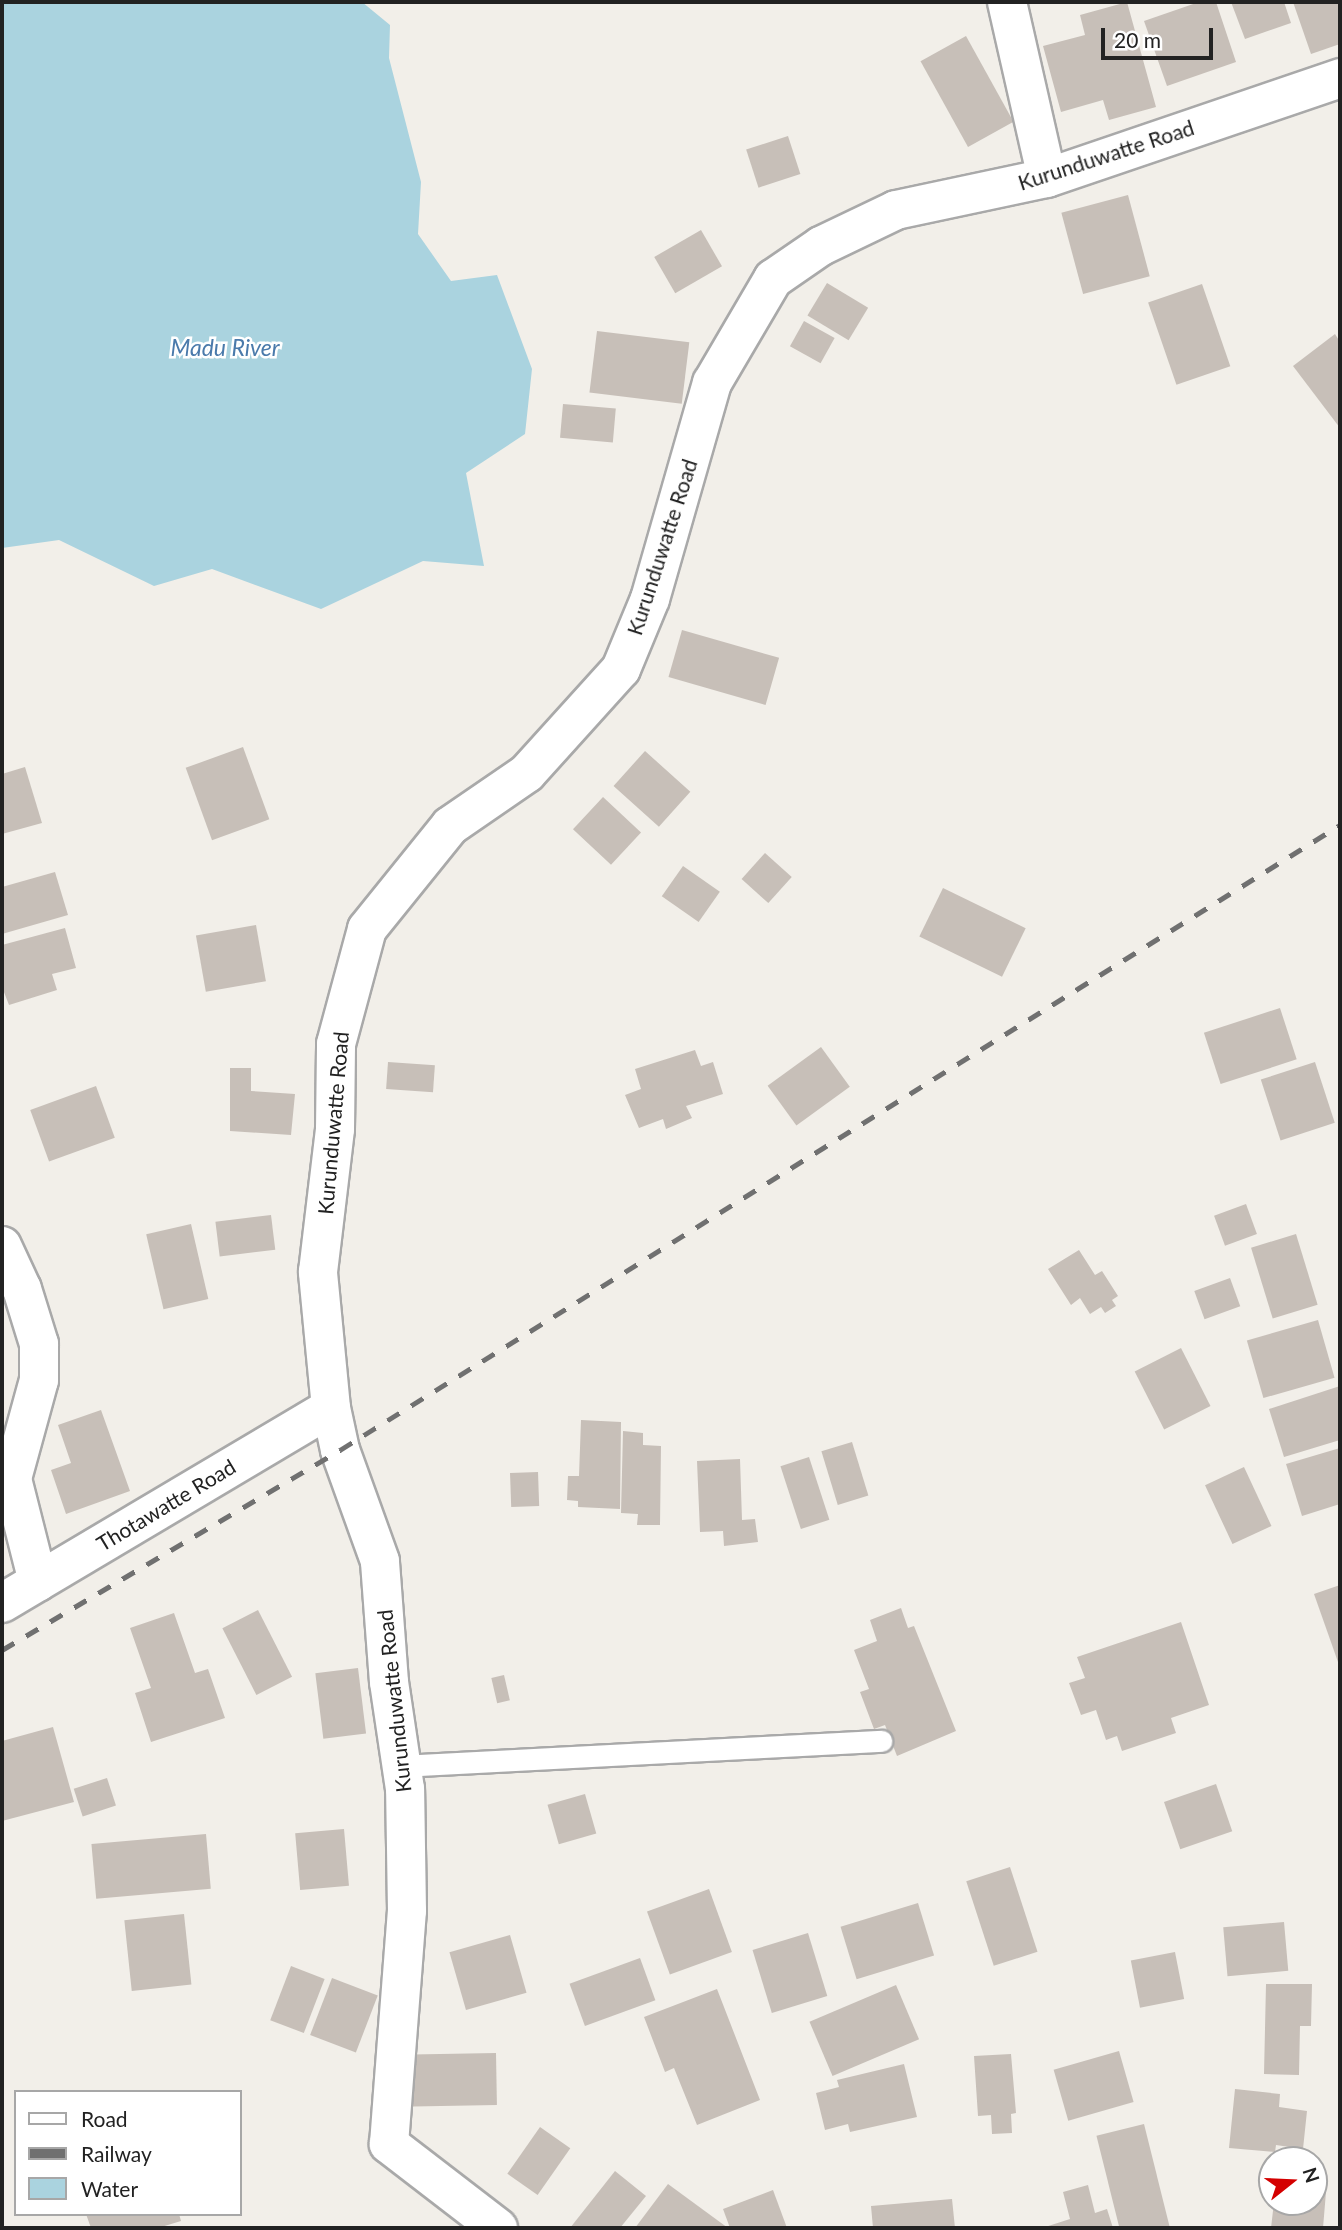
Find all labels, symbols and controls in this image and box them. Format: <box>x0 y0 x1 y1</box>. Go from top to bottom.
scale bar <box>1104 14 1216 58</box>
text: 20 m <box>1114 27 1161 52</box>
street label: Kurunduwatte Road <box>1015 115 1197 195</box>
water label: Madu River <box>170 333 280 361</box>
street label: Kurunduwatte Road <box>622 456 702 638</box>
street label: Kurunduwatte Road <box>312 1030 354 1216</box>
street label: Thotawatte Road <box>92 1454 240 1556</box>
street label: Kurunduwatte Road <box>372 1608 416 1794</box>
legend <box>14 2090 242 2216</box>
text: Road <box>81 2106 128 2131</box>
text: Railway <box>81 2141 152 2166</box>
north arrow <box>1258 2146 1328 2216</box>
text: N <box>1298 2164 1325 2185</box>
text: Water <box>81 2176 138 2201</box>

